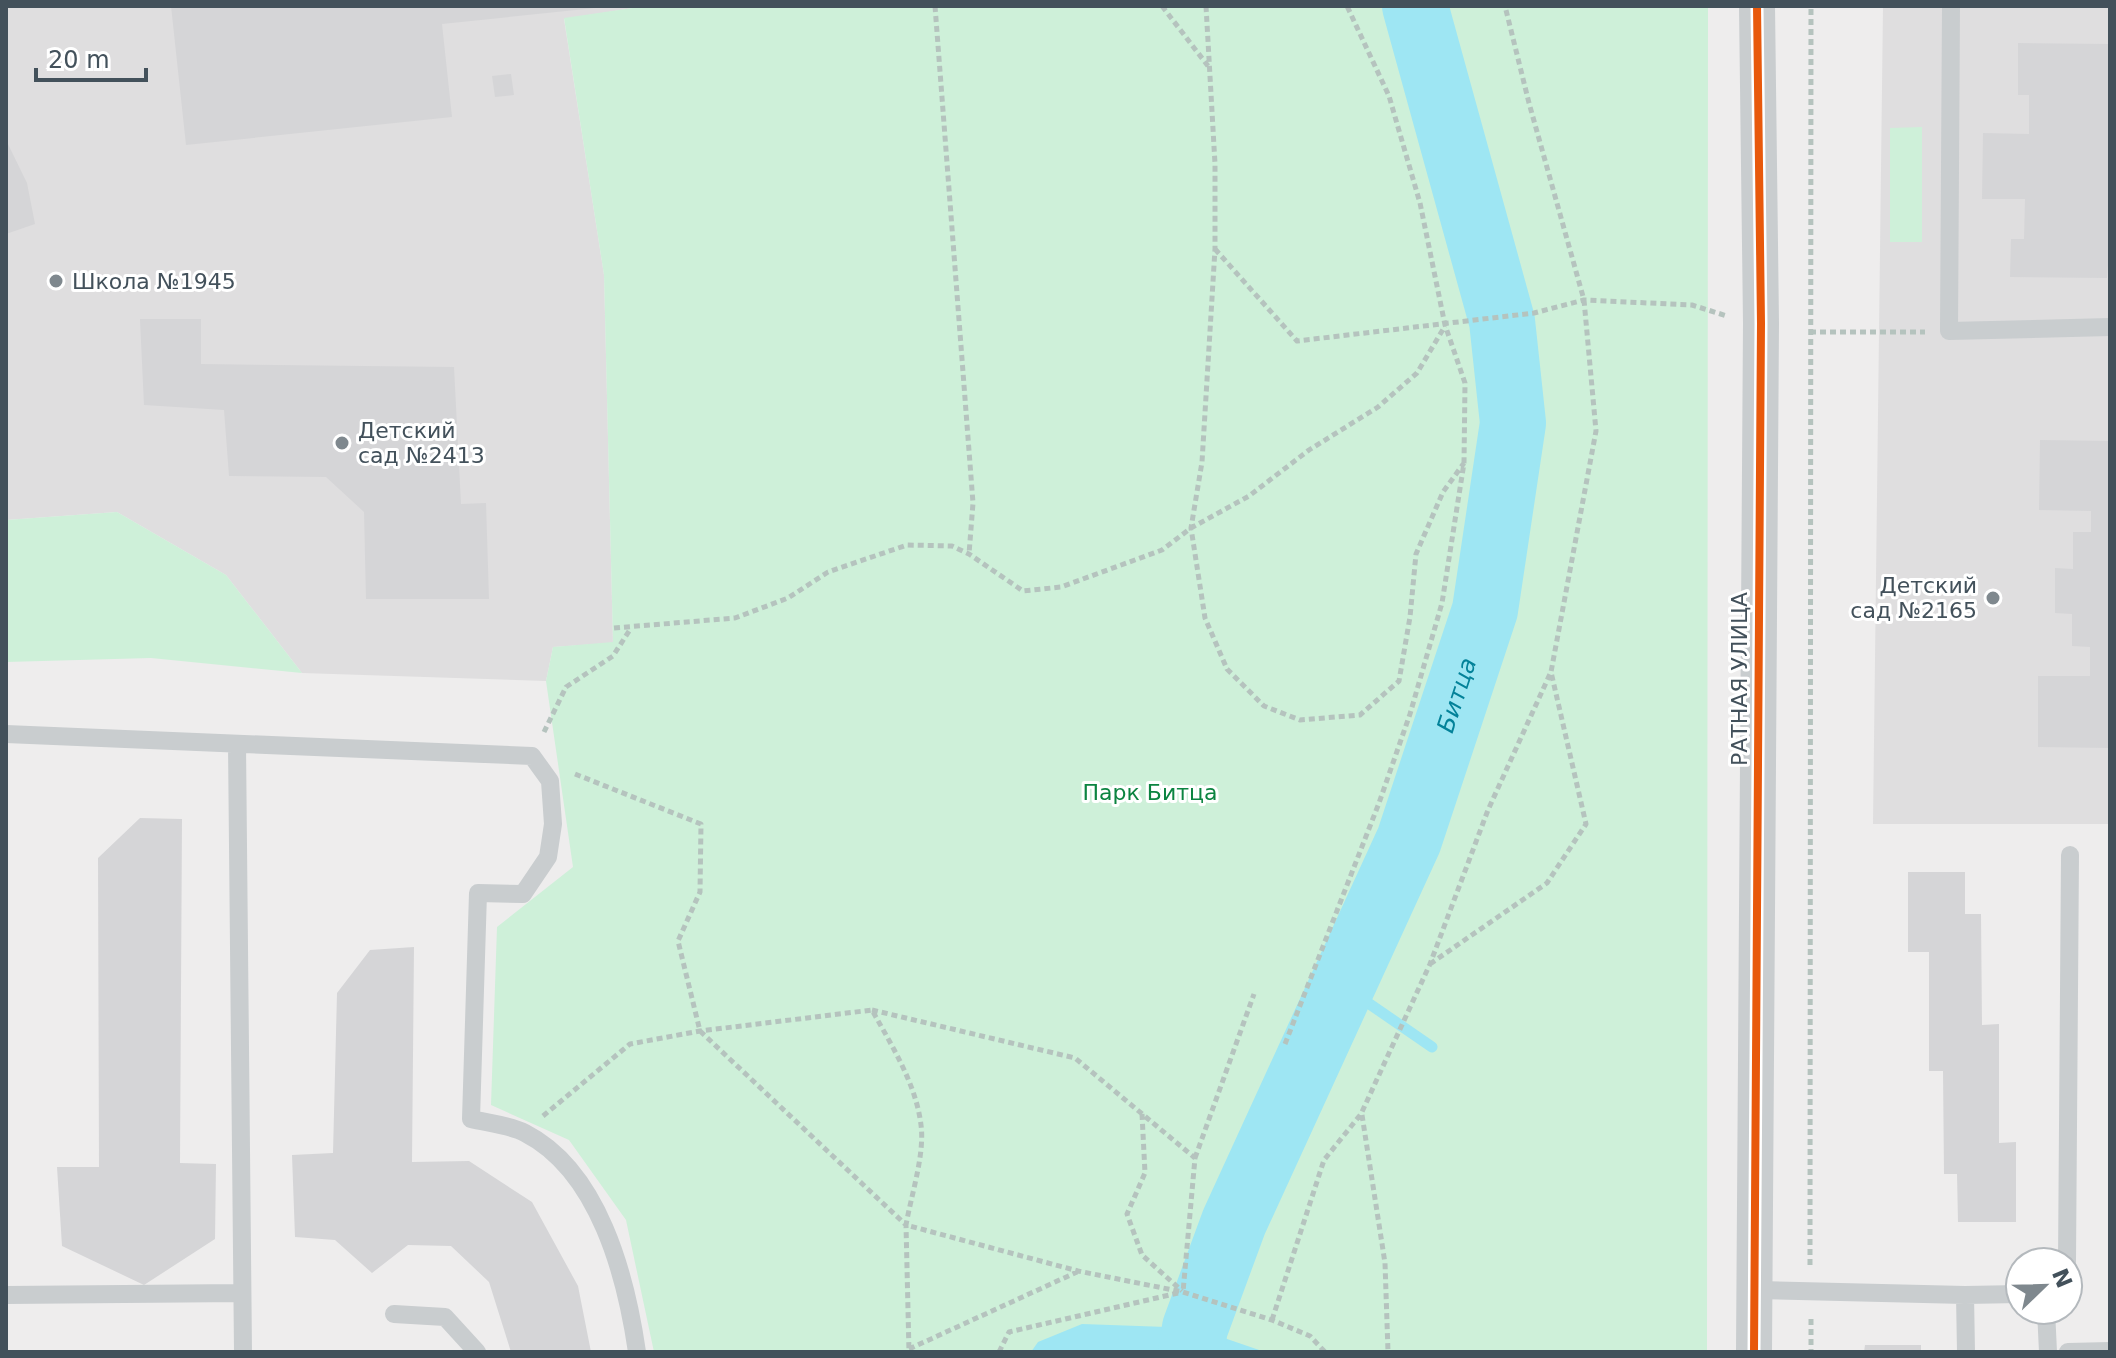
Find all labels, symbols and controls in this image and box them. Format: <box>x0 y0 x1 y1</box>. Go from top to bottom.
scale bar <box>36 32 146 82</box>
text: 20 m <box>48 46 110 74</box>
place label: Школа №1945 <box>72 269 236 294</box>
marker: Школа №1945 <box>47 272 65 290</box>
place label: Детский сад №2413 <box>358 418 485 468</box>
marker: Детский сад №2413 <box>333 434 351 452</box>
place label: Детский сад №2165 <box>1850 573 1977 623</box>
marker: Детский сад №2165 <box>1984 589 2002 607</box>
street label: РАТНАЯ УЛИЦА <box>1727 592 1752 766</box>
water label: Битца <box>1431 654 1482 736</box>
park label: Парк Битца <box>1083 780 1217 805</box>
north arrow <box>2004 1246 2084 1326</box>
text: N <box>2047 1265 2077 1292</box>

